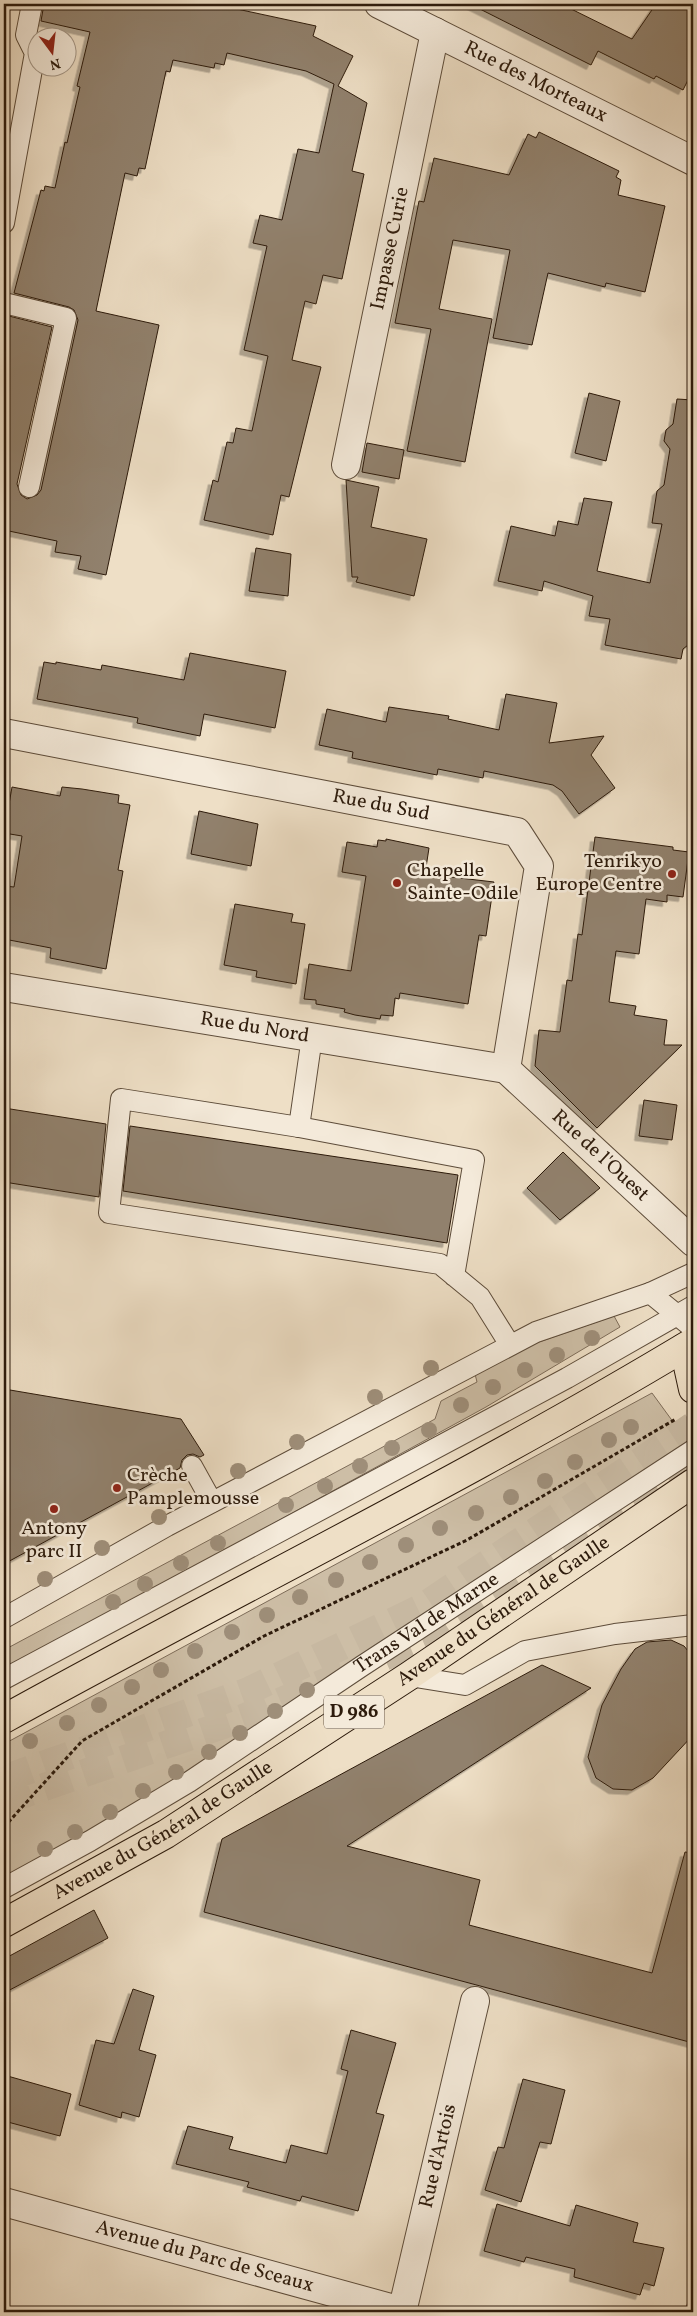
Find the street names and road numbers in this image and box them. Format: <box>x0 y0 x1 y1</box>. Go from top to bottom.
street label: Rue des Morteaux <box>459 35 612 130</box>
street label: Impasse Curie <box>364 184 417 313</box>
street label: Rue du Sud <box>330 783 432 829</box>
street label: Rue du Nord <box>198 1005 311 1051</box>
street label: Rue de l'Ouest <box>545 1104 655 1208</box>
street label: Avenue du Général de Gaulle <box>392 1529 616 1694</box>
street label: Trans Val de Marne <box>349 1566 505 1681</box>
road number: D 986 <box>324 1695 384 1728</box>
street label: Avenue du Général de Gaulle <box>48 1754 279 1907</box>
street label: Rue d'Artois <box>413 2101 464 2211</box>
street label: Avenue du Parc de Sceaux <box>92 2214 317 2300</box>

